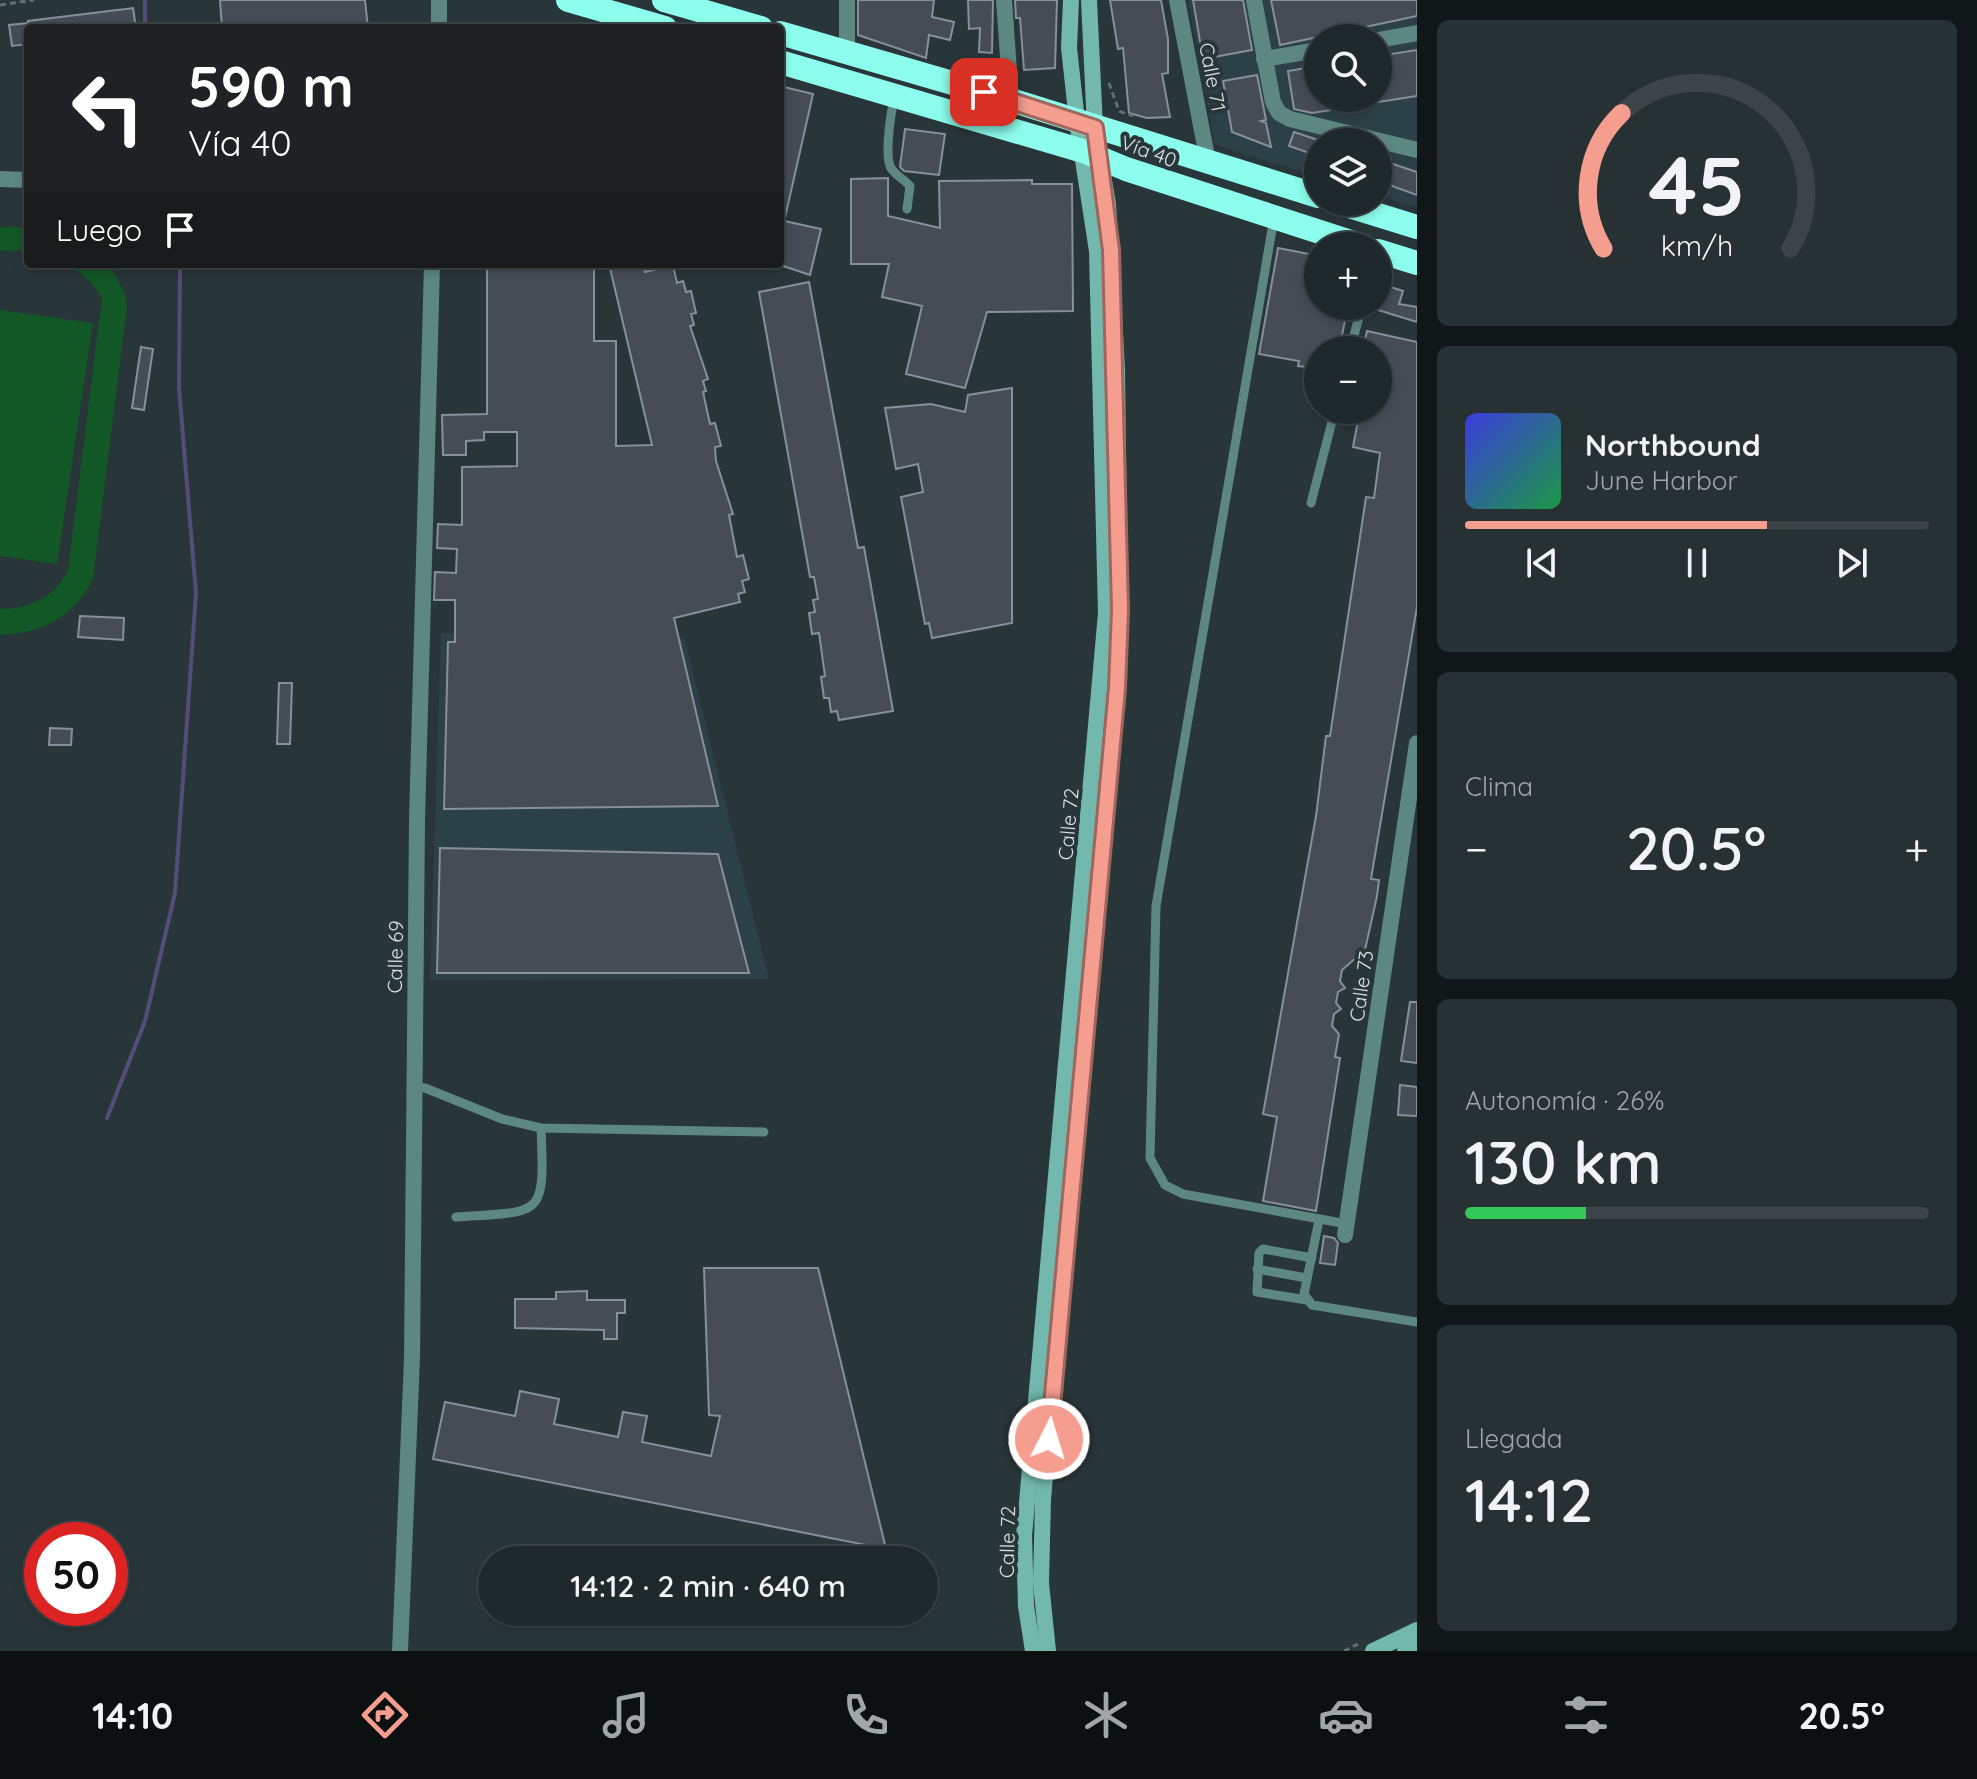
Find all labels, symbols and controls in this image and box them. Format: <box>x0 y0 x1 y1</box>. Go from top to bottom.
map controls <box>1304 24 1392 424</box>
button: search <box>1304 24 1392 112</box>
street label: Calle 71 <box>1194 40 1232 114</box>
text: 590 m <box>188 51 354 121</box>
icon: left <box>56 56 160 160</box>
pin <box>950 58 1018 126</box>
icon: arrive <box>962 70 1006 114</box>
text: Vía 40 <box>188 120 292 165</box>
button: layers <box>1304 128 1392 216</box>
street label: Vía 40 <box>1118 129 1180 173</box>
text: 45 <box>1649 132 1745 236</box>
icon: arrive <box>158 208 202 252</box>
text: Luego <box>56 211 142 249</box>
text: km/h <box>1661 227 1733 263</box>
button: + <box>1304 232 1392 320</box>
button: − <box>1304 336 1392 424</box>
text: Northbound <box>1585 426 1761 464</box>
text: June Harbor <box>1585 464 1737 497</box>
icon: previous <box>1520 541 1564 585</box>
icon: pause <box>1675 541 1719 585</box>
icon: next <box>1830 541 1874 585</box>
text: Clima <box>1465 770 1533 803</box>
street label: Calle 72 <box>1052 787 1084 861</box>
text: 20.5° <box>1626 810 1766 885</box>
text: − <box>1465 821 1488 876</box>
text: + <box>1904 821 1929 876</box>
street label: Calle 69 <box>382 920 408 994</box>
street label: Calle 73 <box>1344 949 1378 1023</box>
text: Autonomía · 26% <box>1465 1084 1664 1117</box>
text: 130 km <box>1465 1124 1662 1199</box>
position arrow <box>1007 1397 1091 1481</box>
text: Llegada <box>1465 1422 1562 1455</box>
text: 14:12 <box>1465 1462 1593 1537</box>
street label: Calle 72 <box>994 1506 1020 1578</box>
speed limit sign: 50 <box>24 1522 128 1626</box>
text: 14:12 · 2 min · 640 m <box>570 1567 846 1605</box>
icon: directions <box>357 1687 413 1743</box>
icon: music <box>598 1687 654 1743</box>
icon: phone <box>838 1687 894 1743</box>
icon: climate <box>1078 1687 1134 1743</box>
icon: car <box>1318 1687 1374 1743</box>
icon: filters <box>1558 1687 1614 1743</box>
text: 14:10 <box>92 1693 173 1738</box>
text: 20.5° <box>1798 1693 1885 1738</box>

